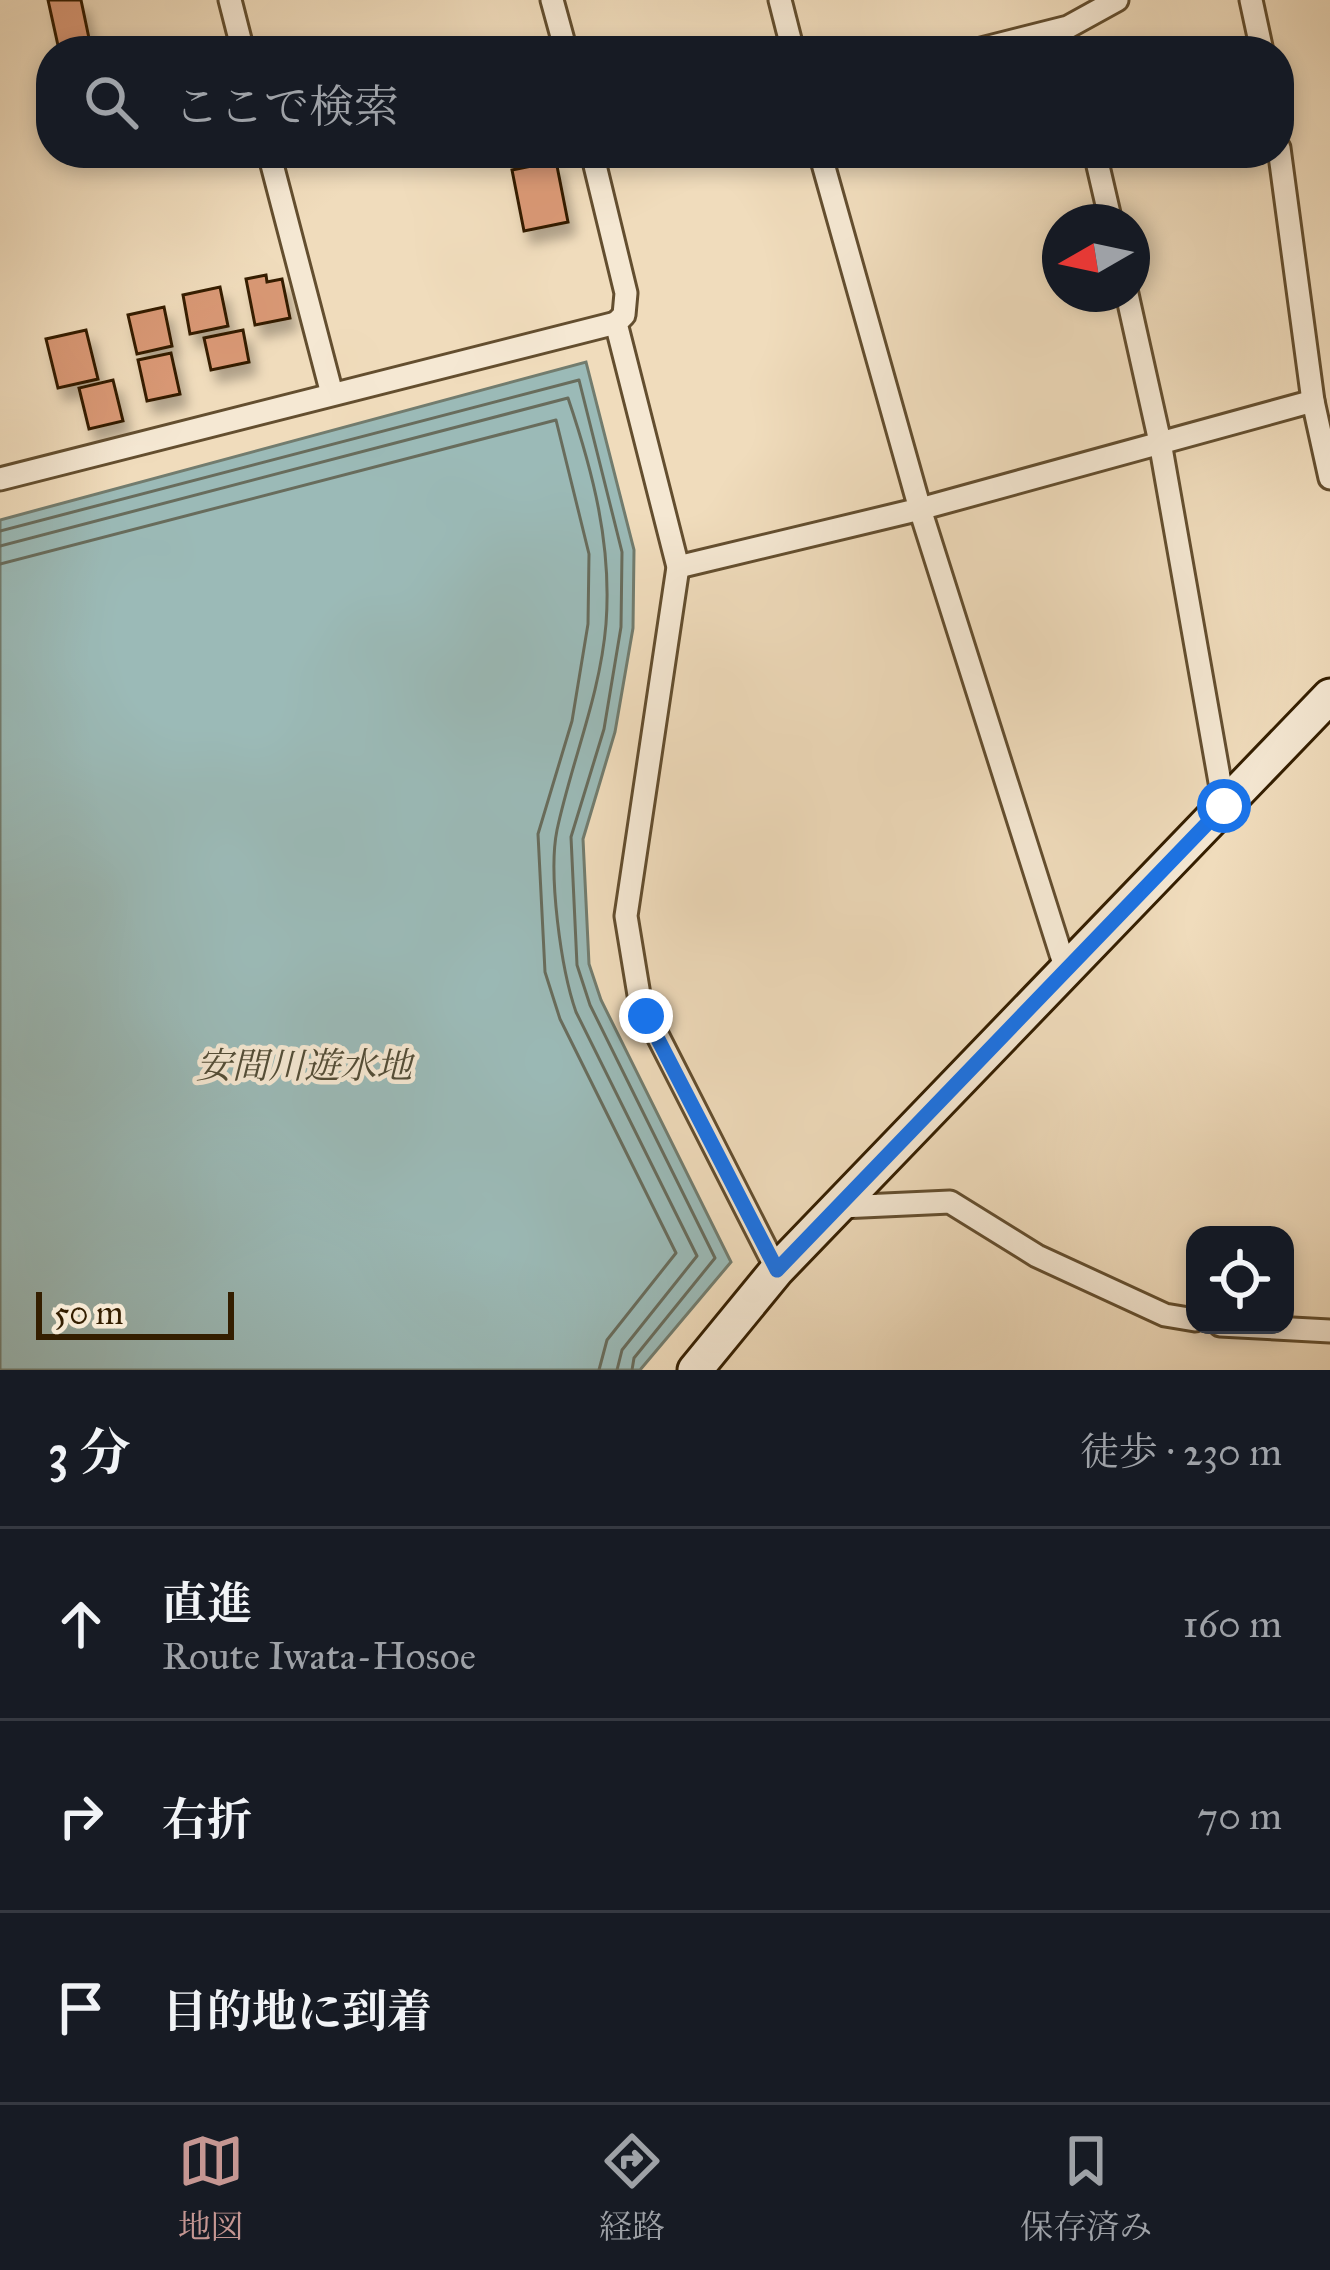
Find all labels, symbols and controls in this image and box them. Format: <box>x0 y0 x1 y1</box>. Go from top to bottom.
search box <box>36 36 1294 168</box>
icon: search <box>78 69 144 135</box>
text: ここで検索 <box>174 79 399 134</box>
north arrow <box>1042 204 1150 312</box>
route start <box>1197 779 1251 833</box>
route end <box>619 989 673 1043</box>
water label: 安間川遊水地 <box>196 1044 416 1088</box>
map controls <box>1186 1226 1294 1334</box>
button: locate <box>1186 1226 1294 1334</box>
scale bar <box>36 1286 234 1339</box>
text: 50 m <box>54 1293 123 1333</box>
text: 3 分 <box>48 1422 130 1484</box>
text: 徒歩 · 230 m <box>1080 1428 1282 1476</box>
text: 直進 <box>162 1576 252 1631</box>
icon: ahead <box>48 1591 114 1657</box>
text: 160 m <box>1183 1600 1282 1648</box>
text: Route Iwata-Hosoe <box>162 1632 476 1680</box>
icon: right <box>48 1783 114 1849</box>
text: 右折 <box>162 1792 252 1847</box>
text: 70 m <box>1197 1792 1282 1840</box>
icon: arrive <box>48 1975 114 2041</box>
text: 目的地に到着 <box>162 1984 432 2039</box>
tab: 地図 <box>178 2128 244 2247</box>
tab: 経路 <box>599 2128 665 2247</box>
tab: 保存済み <box>1020 2128 1152 2247</box>

